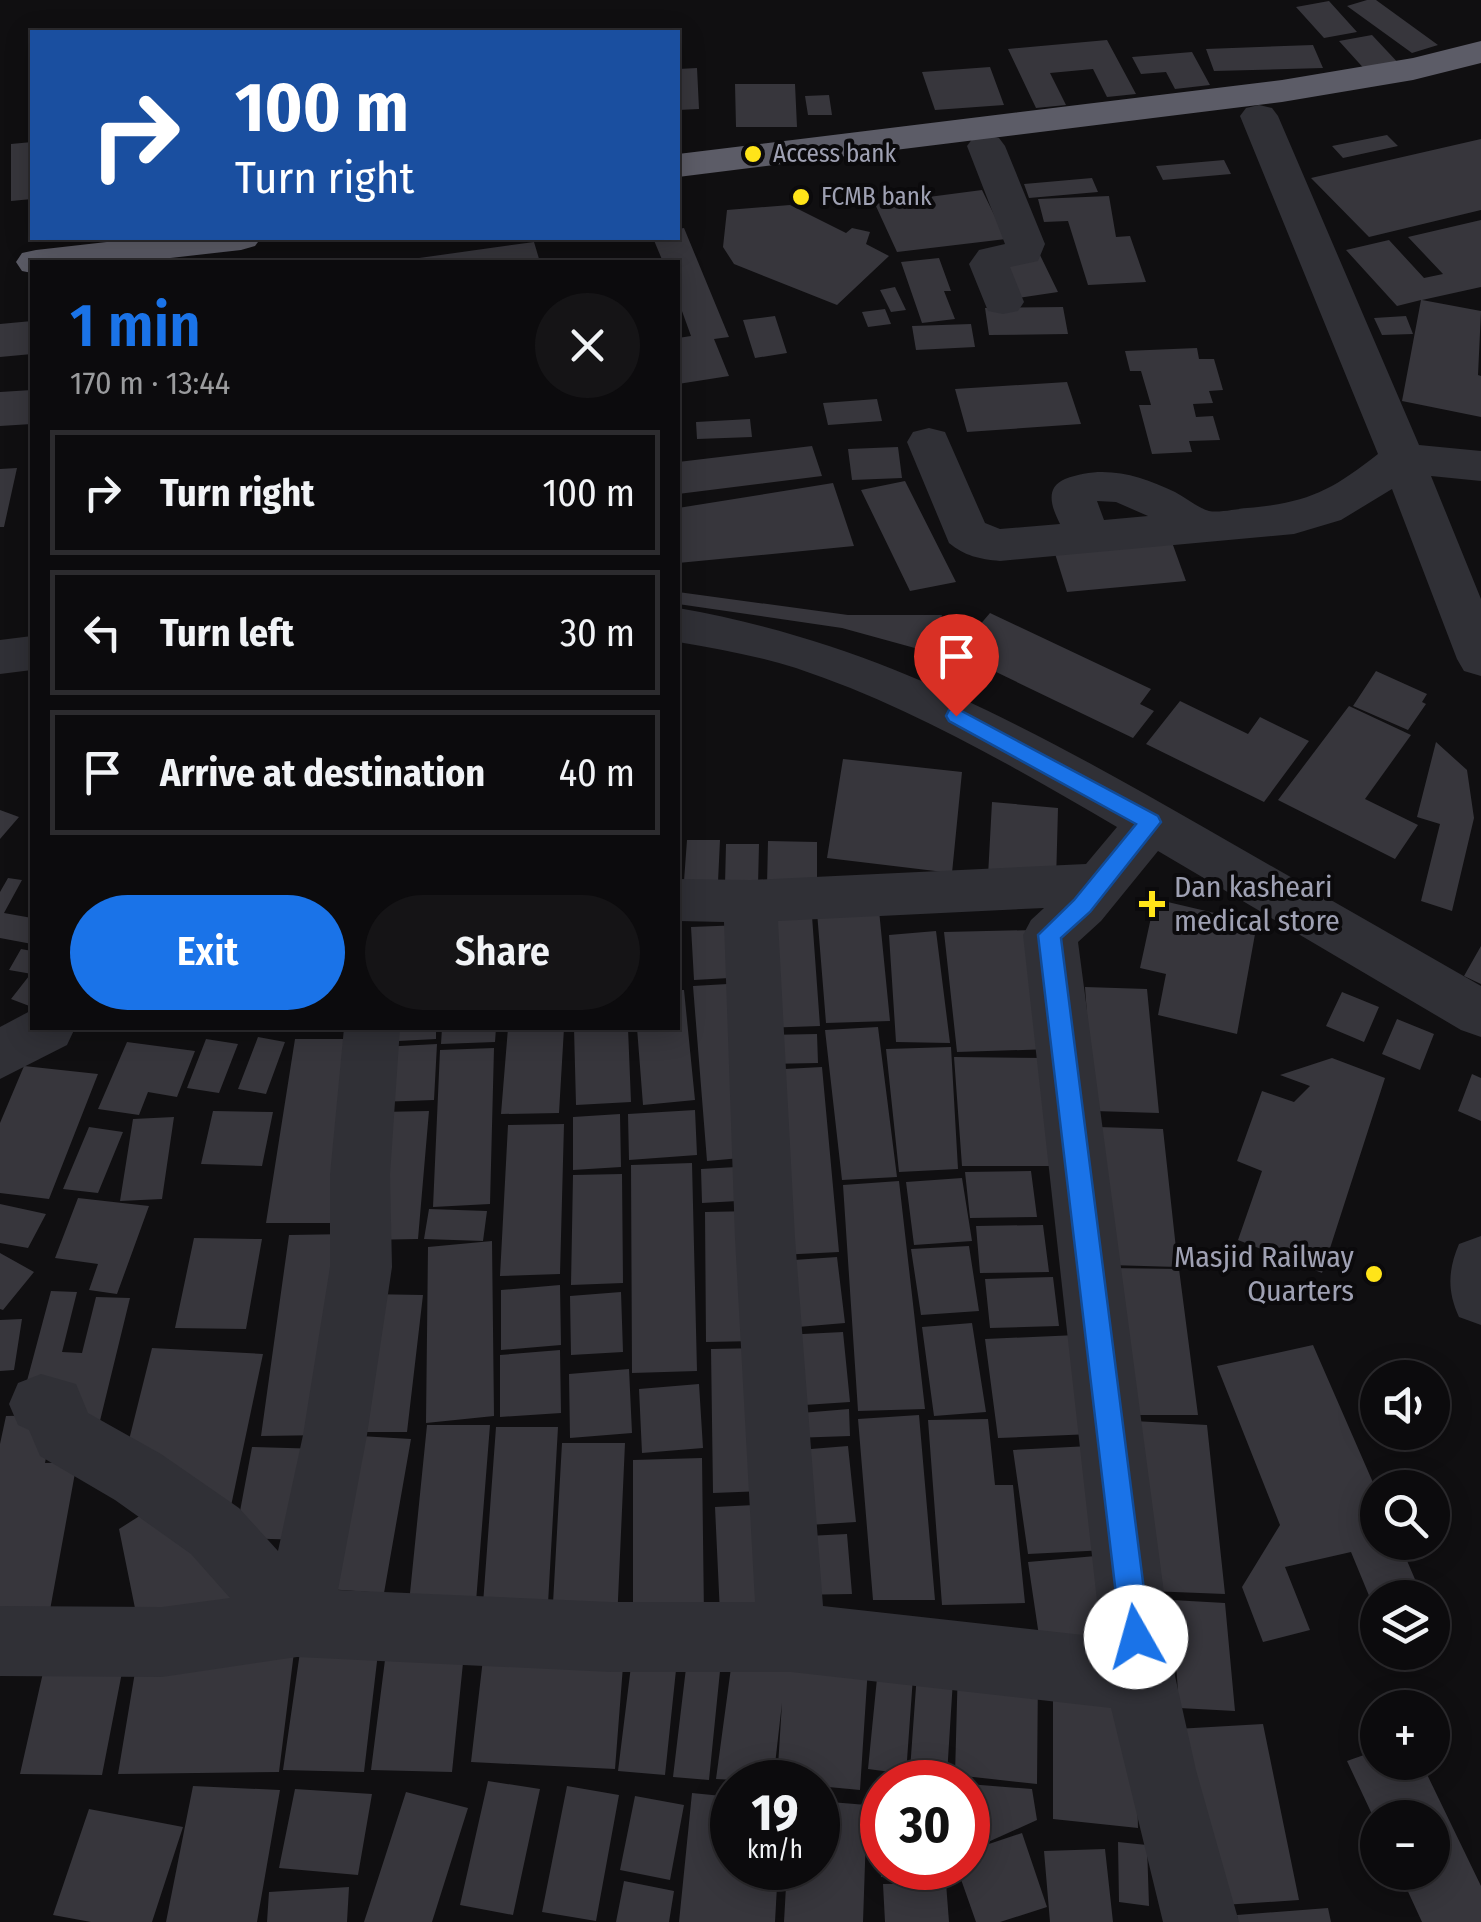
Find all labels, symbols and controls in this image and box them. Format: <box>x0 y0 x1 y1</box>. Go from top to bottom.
text: 100 m <box>235 66 409 150</box>
icon: right <box>70 70 200 200</box>
place label: Access bank <box>773 139 896 169</box>
marker: Access bank <box>742 143 764 165</box>
text: Turn right <box>235 151 414 205</box>
place label: FCMB bank <box>821 182 932 212</box>
marker: FCMB bank <box>790 186 812 208</box>
text: 1 min <box>70 290 201 362</box>
button: close <box>535 293 640 398</box>
text: 170 m · 13:44 <box>70 364 230 402</box>
icon: right <box>75 465 130 520</box>
text: Turn right <box>160 470 314 516</box>
text: 100 m <box>542 470 635 516</box>
icon: left <box>75 605 130 660</box>
text: Turn left <box>160 610 294 656</box>
text: 30 m <box>560 610 635 656</box>
pin <box>914 614 999 717</box>
icon: arrive <box>929 629 984 684</box>
icon: arrive <box>75 745 130 800</box>
text: Arrive at destination <box>160 750 485 796</box>
text: 40 m <box>559 750 635 796</box>
place label: Dan kasheari medical store <box>1174 869 1340 939</box>
marker: Dan kasheari medical store <box>1139 891 1165 917</box>
button: Exit <box>70 895 345 1010</box>
button: Share <box>365 895 640 1010</box>
place label: Masjid Railway Quarters <box>1174 1239 1355 1309</box>
marker: Masjid Railway Quarters <box>1363 1263 1385 1285</box>
map controls <box>1360 1360 1450 1890</box>
button: sound <box>1360 1360 1450 1450</box>
button: search <box>1360 1470 1450 1560</box>
button: layers <box>1360 1580 1450 1670</box>
position arrow <box>1084 1585 1188 1689</box>
button: + <box>1360 1690 1450 1780</box>
speed limit sign: 30 <box>860 1760 990 1890</box>
text: 19 <box>751 1783 798 1843</box>
button: − <box>1360 1800 1450 1890</box>
text: km/h <box>747 1835 803 1865</box>

